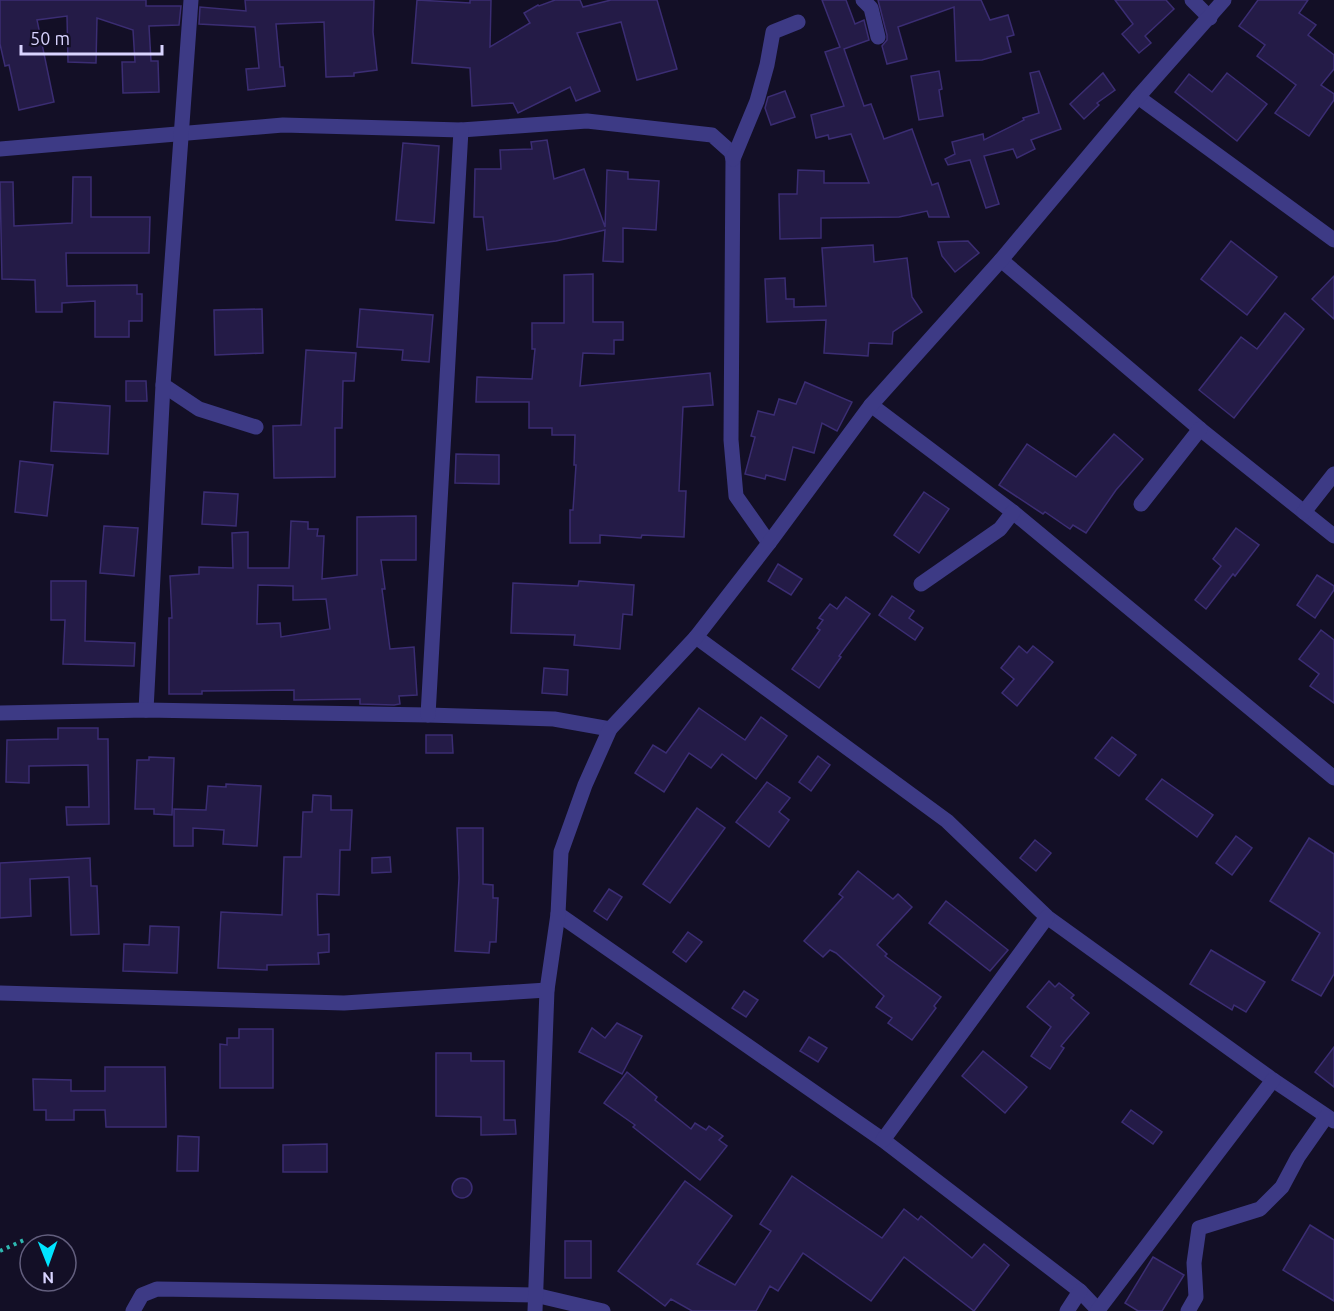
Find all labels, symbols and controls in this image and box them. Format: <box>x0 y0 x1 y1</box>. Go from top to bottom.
scale bar <box>21 18 162 56</box>
text: 50 m <box>30 28 70 48</box>
north arrow <box>18 1233 78 1293</box>
text: N <box>42 1269 54 1287</box>

